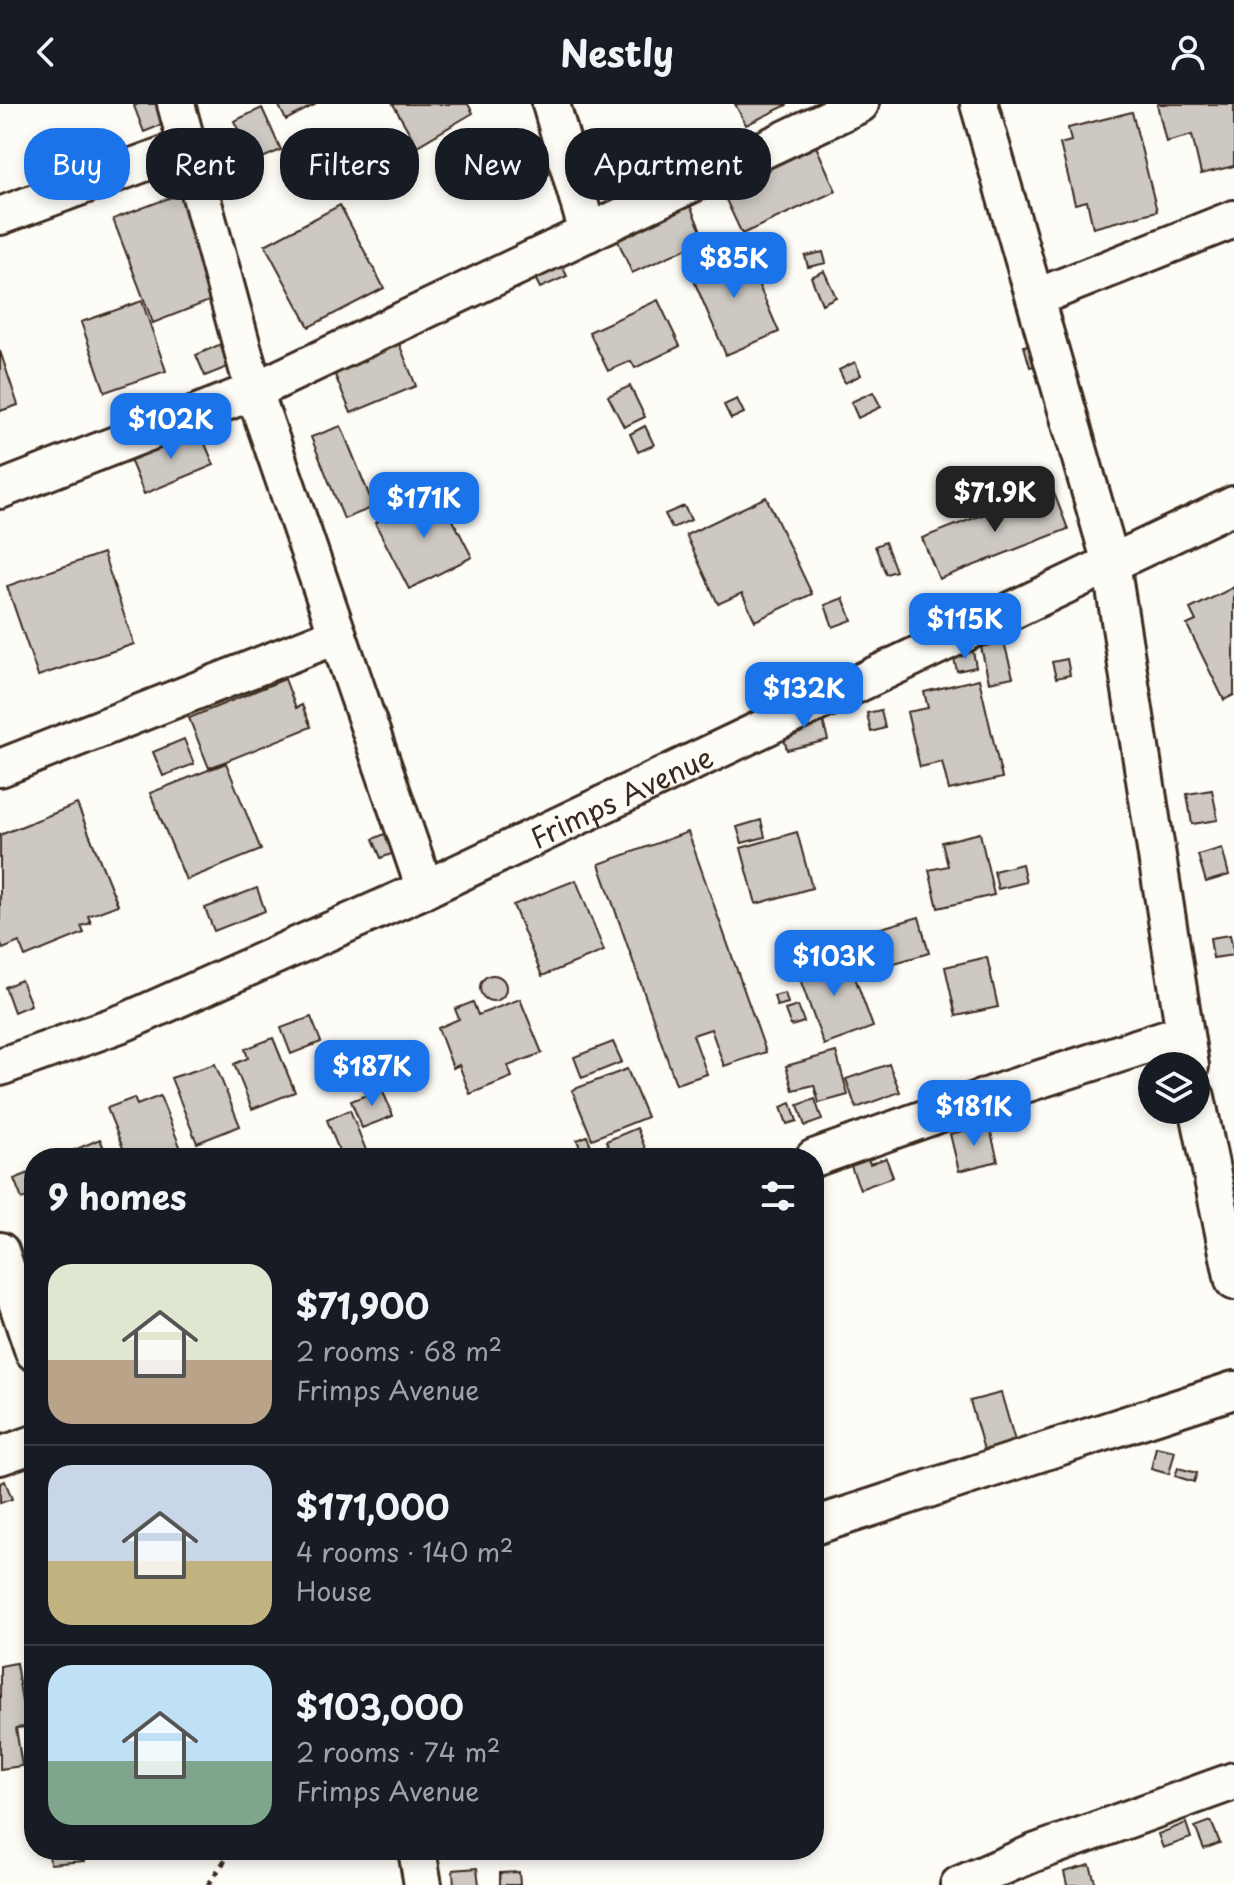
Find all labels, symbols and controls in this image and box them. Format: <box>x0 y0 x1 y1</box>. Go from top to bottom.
text: Nestly <box>560 25 674 79</box>
icon: back <box>24 30 68 74</box>
icon: person <box>1166 30 1210 74</box>
chip: Buy <box>24 128 130 200</box>
chip: Rent <box>146 128 264 200</box>
chip: Filters <box>280 128 419 200</box>
chip: New <box>435 128 549 200</box>
chip: Apartment <box>565 128 771 200</box>
pin: $85K <box>687 232 781 300</box>
text: $85K <box>700 238 768 277</box>
pin: $102K <box>115 393 227 461</box>
text: $102K <box>128 399 214 438</box>
pin: $71.9K <box>930 466 1060 534</box>
pin: $171K <box>368 472 480 540</box>
text: $71.9K <box>954 472 1036 511</box>
text: $171K <box>387 478 461 517</box>
pin: $115K <box>909 593 1021 661</box>
text: $115K <box>927 599 1003 638</box>
pin: $132K <box>748 662 860 730</box>
text: $132K <box>763 668 845 707</box>
street label: Frimps Avenue <box>522 734 720 858</box>
pin: $103K <box>778 930 890 998</box>
text: $103K <box>793 936 875 975</box>
pin: $187K <box>316 1040 428 1108</box>
text: $187K <box>332 1046 412 1085</box>
map controls <box>1138 1052 1210 1124</box>
button: layers <box>1138 1052 1210 1124</box>
pin: $181K <box>918 1080 1030 1148</box>
text: $181K <box>936 1086 1012 1125</box>
text: 9 homes <box>48 1170 187 1222</box>
icon: filters <box>756 1174 800 1218</box>
text: $71,900 <box>296 1279 429 1331</box>
icon: home <box>112 1296 208 1392</box>
text: 2 rooms · 68 m² <box>296 1331 502 1370</box>
text: Frimps Avenue <box>296 1370 480 1409</box>
text: $171,000 <box>296 1480 450 1532</box>
icon: home <box>112 1497 208 1593</box>
text: 4 rooms · 140 m² <box>296 1532 514 1571</box>
text: House <box>296 1571 372 1610</box>
text: $103,000 <box>296 1680 464 1732</box>
icon: home <box>112 1697 208 1793</box>
text: 2 rooms · 74 m² <box>296 1732 500 1771</box>
text: Frimps Avenue <box>296 1771 480 1810</box>

